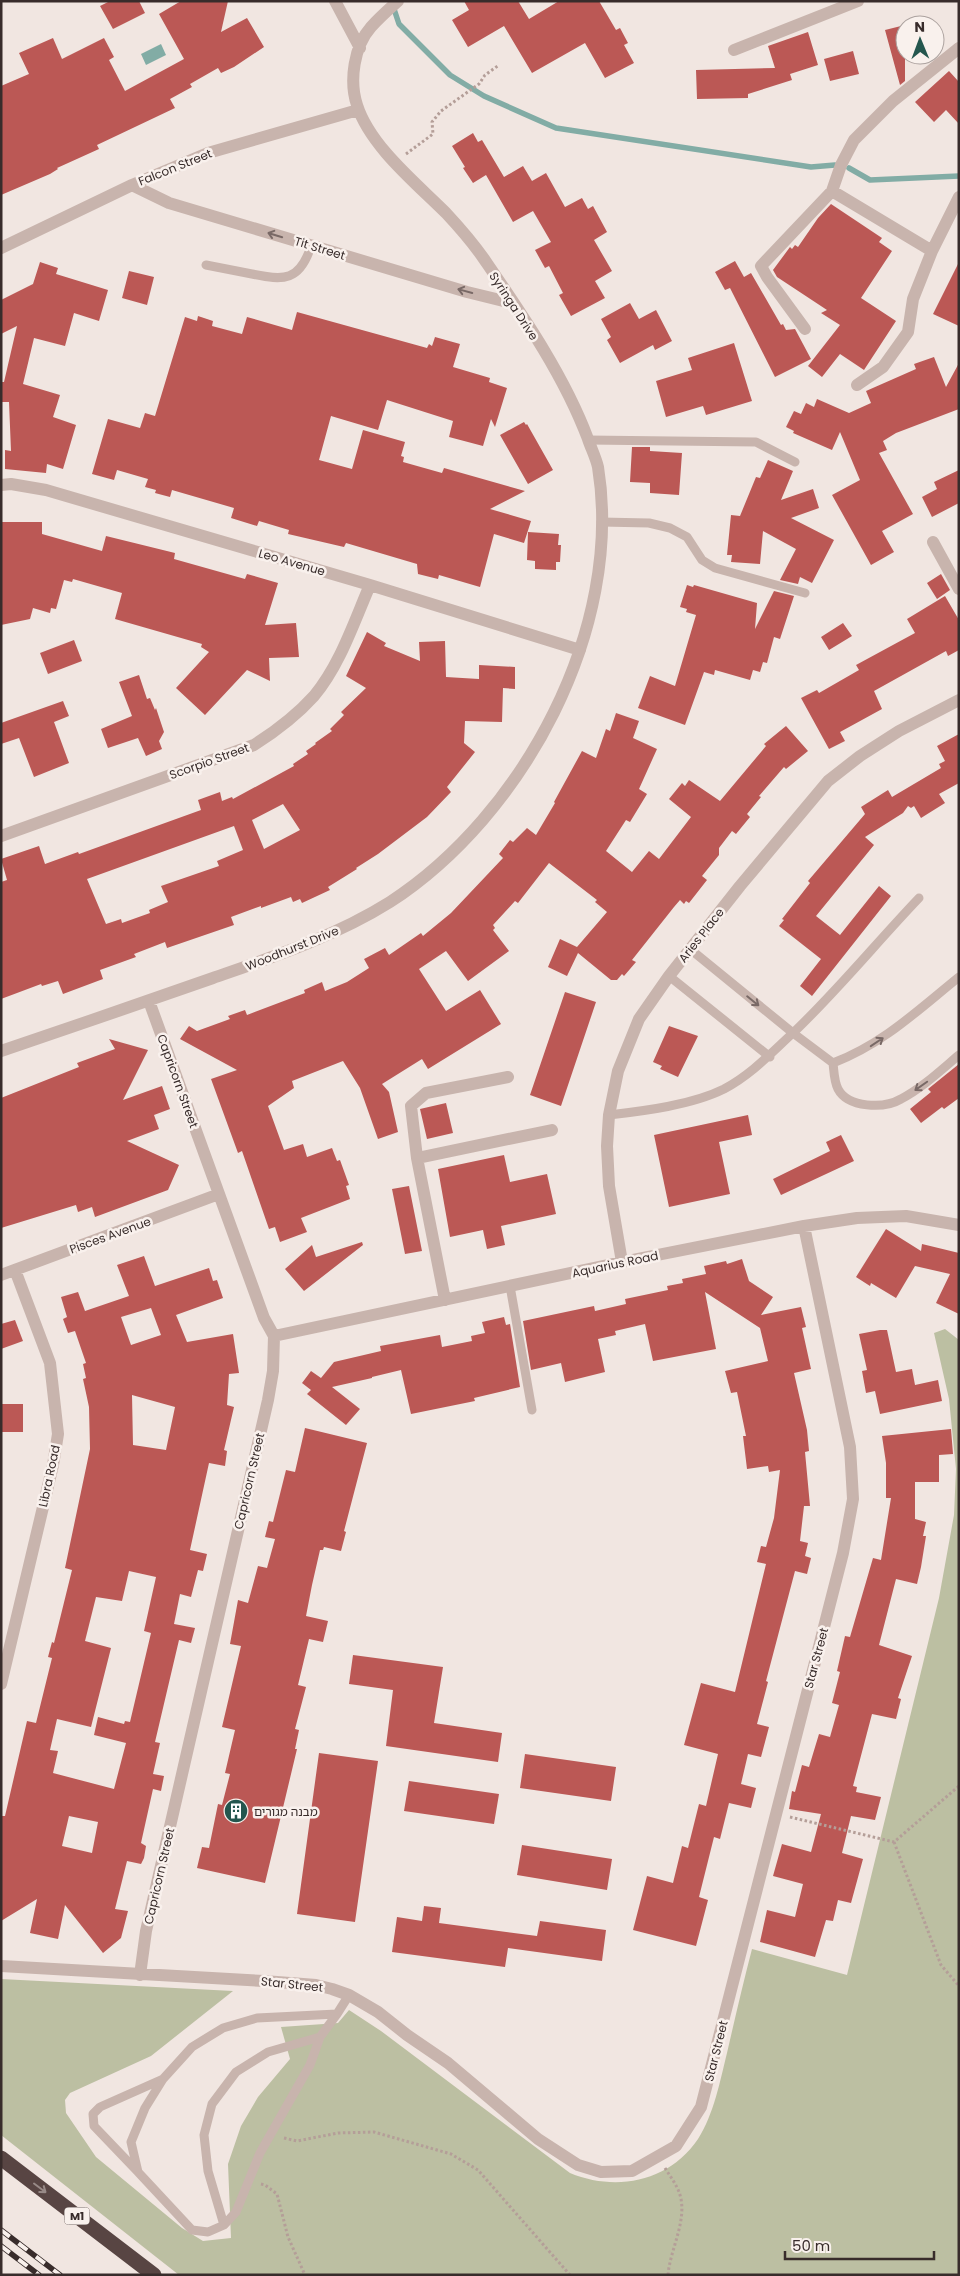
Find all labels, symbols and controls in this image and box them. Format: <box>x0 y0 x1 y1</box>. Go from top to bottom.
north arrow <box>895 15 945 65</box>
text: N <box>914 17 925 37</box>
street label: Falcon Street <box>136 144 214 190</box>
one-way arrow <box>268 230 284 239</box>
street label: Tit Street <box>293 232 347 264</box>
street label: Syringa Drive <box>486 268 542 344</box>
one-way arrow <box>457 286 473 296</box>
street label: Leo Avenue <box>257 544 327 580</box>
street label: Scorpio Street <box>167 739 251 783</box>
street label: Aries Place <box>674 904 728 966</box>
street label: Woodhurst Drive <box>243 922 341 974</box>
one-way arrow <box>746 995 759 1006</box>
street label: Capricorn Street <box>153 1032 203 1130</box>
one-way arrow <box>869 1037 883 1047</box>
one-way arrow <box>914 1081 928 1091</box>
street label: Pisces Avenue <box>67 1212 153 1258</box>
street label: Aquarius Road <box>570 1247 660 1281</box>
street label: Capricorn Street <box>230 1431 268 1531</box>
street label: Libra Road <box>34 1443 64 1509</box>
street label: Star Street <box>800 1626 832 1690</box>
building icon: מבנה מגורים <box>223 1798 249 1824</box>
place label: מבנה מגורים <box>254 1803 318 1820</box>
street label: Capricorn Street <box>140 1826 178 1926</box>
street label: Star Street <box>260 1972 324 1996</box>
street label: Star Street <box>700 2019 732 2083</box>
one-way arrow <box>33 2183 47 2193</box>
road number: M1 <box>64 2208 90 2224</box>
scale bar <box>785 2228 934 2260</box>
text: 50 m <box>792 2235 830 2256</box>

